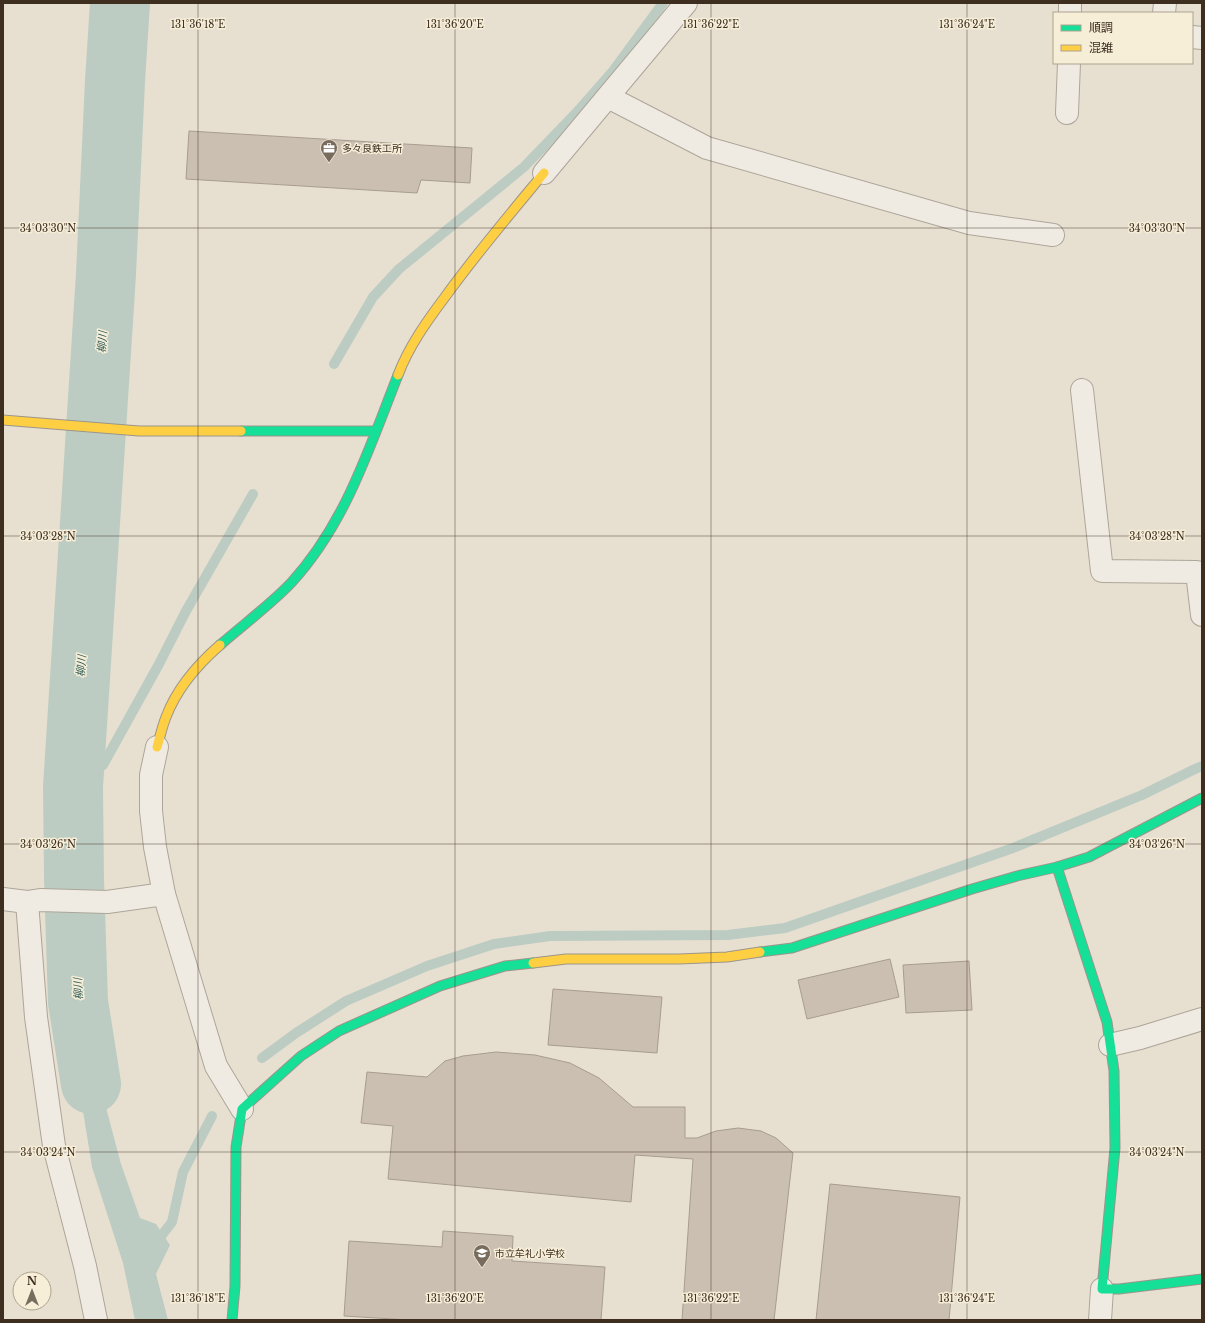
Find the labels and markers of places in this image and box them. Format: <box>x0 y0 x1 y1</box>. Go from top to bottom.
office icon: 多々良鉄工所 <box>319 138 339 163</box>
place label: 多々良鉄工所 <box>342 142 402 155</box>
school or university icon: 市立牟礼小学校 <box>472 1243 492 1268</box>
place label: 市立牟礼小学校 <box>495 1247 565 1260</box>

